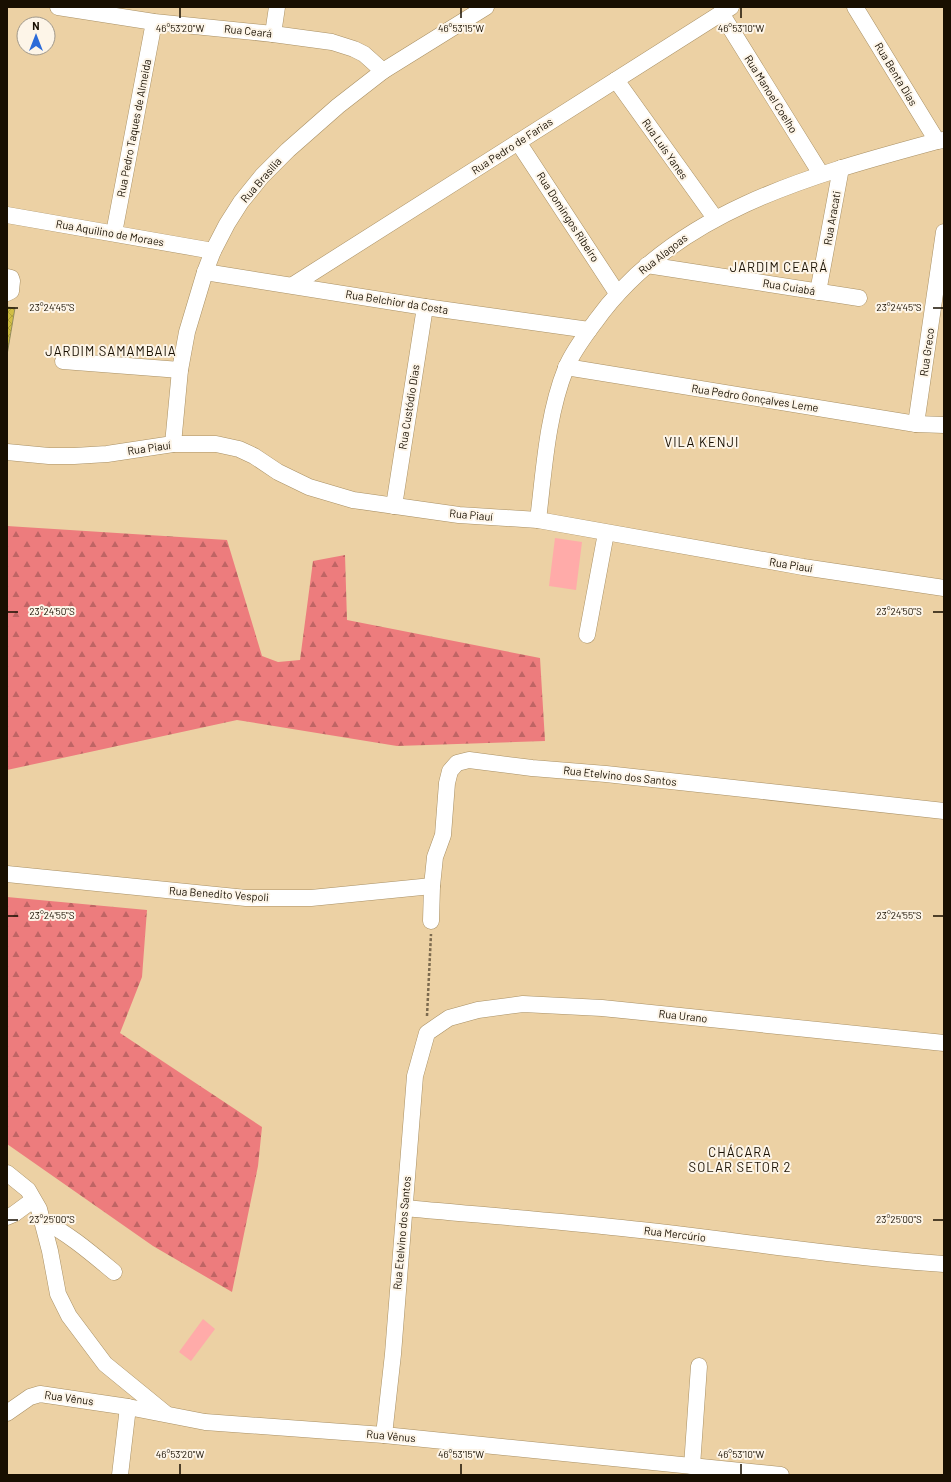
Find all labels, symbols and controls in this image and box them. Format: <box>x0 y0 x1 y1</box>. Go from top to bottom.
north arrow <box>16 16 56 56</box>
text: N <box>32 19 40 32</box>
text: 46°53'20"W <box>156 22 204 34</box>
street label: Rua Ceará <box>223 22 273 39</box>
text: 46°53'15"W <box>438 22 484 34</box>
text: 46°53'10"W <box>718 22 765 34</box>
street label: Rua Benta Dias <box>872 40 920 108</box>
street label: Rua Manoel Coelho <box>742 52 801 135</box>
street label: Rua Pedro Taques de Almeida <box>114 58 153 198</box>
street label: Rua Pedro de Farias <box>469 115 555 177</box>
street label: Rua Luís Yanes <box>640 116 691 181</box>
street label: Rua Brasília <box>238 154 284 205</box>
street label: Rua Domingos Ribeiro <box>535 169 602 264</box>
street label: Rua Aracati <box>820 190 843 246</box>
street label: Rua Aquilino de Moraes <box>55 217 165 248</box>
street label: Rua Alagoas <box>636 231 690 277</box>
district label: JARDIM CEARÁ <box>730 259 828 275</box>
street label: Rua Cuiabá <box>762 276 816 297</box>
street label: Rua Belchior da Costa <box>345 287 449 316</box>
text: 23°24'45"S <box>29 301 75 313</box>
text: 23°24'45"S <box>876 301 922 313</box>
street label: Rua Greco <box>917 327 936 377</box>
district label: JARDIM SAMAMBAIA <box>45 343 177 359</box>
street label: Rua Custódio Dias <box>395 364 422 450</box>
street label: Rua Pedro Gonçalves Leme <box>691 381 820 414</box>
district label: VILA KENJI <box>665 434 739 450</box>
street label: Rua Piauí <box>126 438 172 457</box>
street label: Rua Piauí <box>449 506 494 523</box>
street label: Rua Piauí <box>769 555 814 574</box>
text: 23°24'50"S <box>29 605 75 617</box>
text: 23°24'50"S <box>876 605 922 617</box>
street label: Rua Etelvino dos Santos <box>563 763 677 788</box>
street label: Rua Benedito Vespoli <box>169 884 270 903</box>
text: 23°24'55"S <box>29 909 75 921</box>
text: 23°24'55"S <box>876 909 922 921</box>
street label: Rua Urano <box>658 1006 708 1025</box>
district label: CHÁCARA SOLAR SETOR 2 <box>689 1144 791 1175</box>
street label: Rua Etelvino dos Santos <box>390 1176 413 1290</box>
text: 23°25'00"S <box>29 1213 75 1225</box>
text: 23°25'00"S <box>876 1213 922 1225</box>
street label: Rua Mercúrio <box>643 1223 707 1244</box>
street label: Rua Vênus <box>44 1388 94 1407</box>
street label: Rua Vênus <box>366 1427 416 1444</box>
text: 46°53'20"W <box>156 1448 204 1460</box>
text: 46°53'15"W <box>438 1448 484 1460</box>
text: 46°53'10"W <box>718 1448 765 1460</box>

